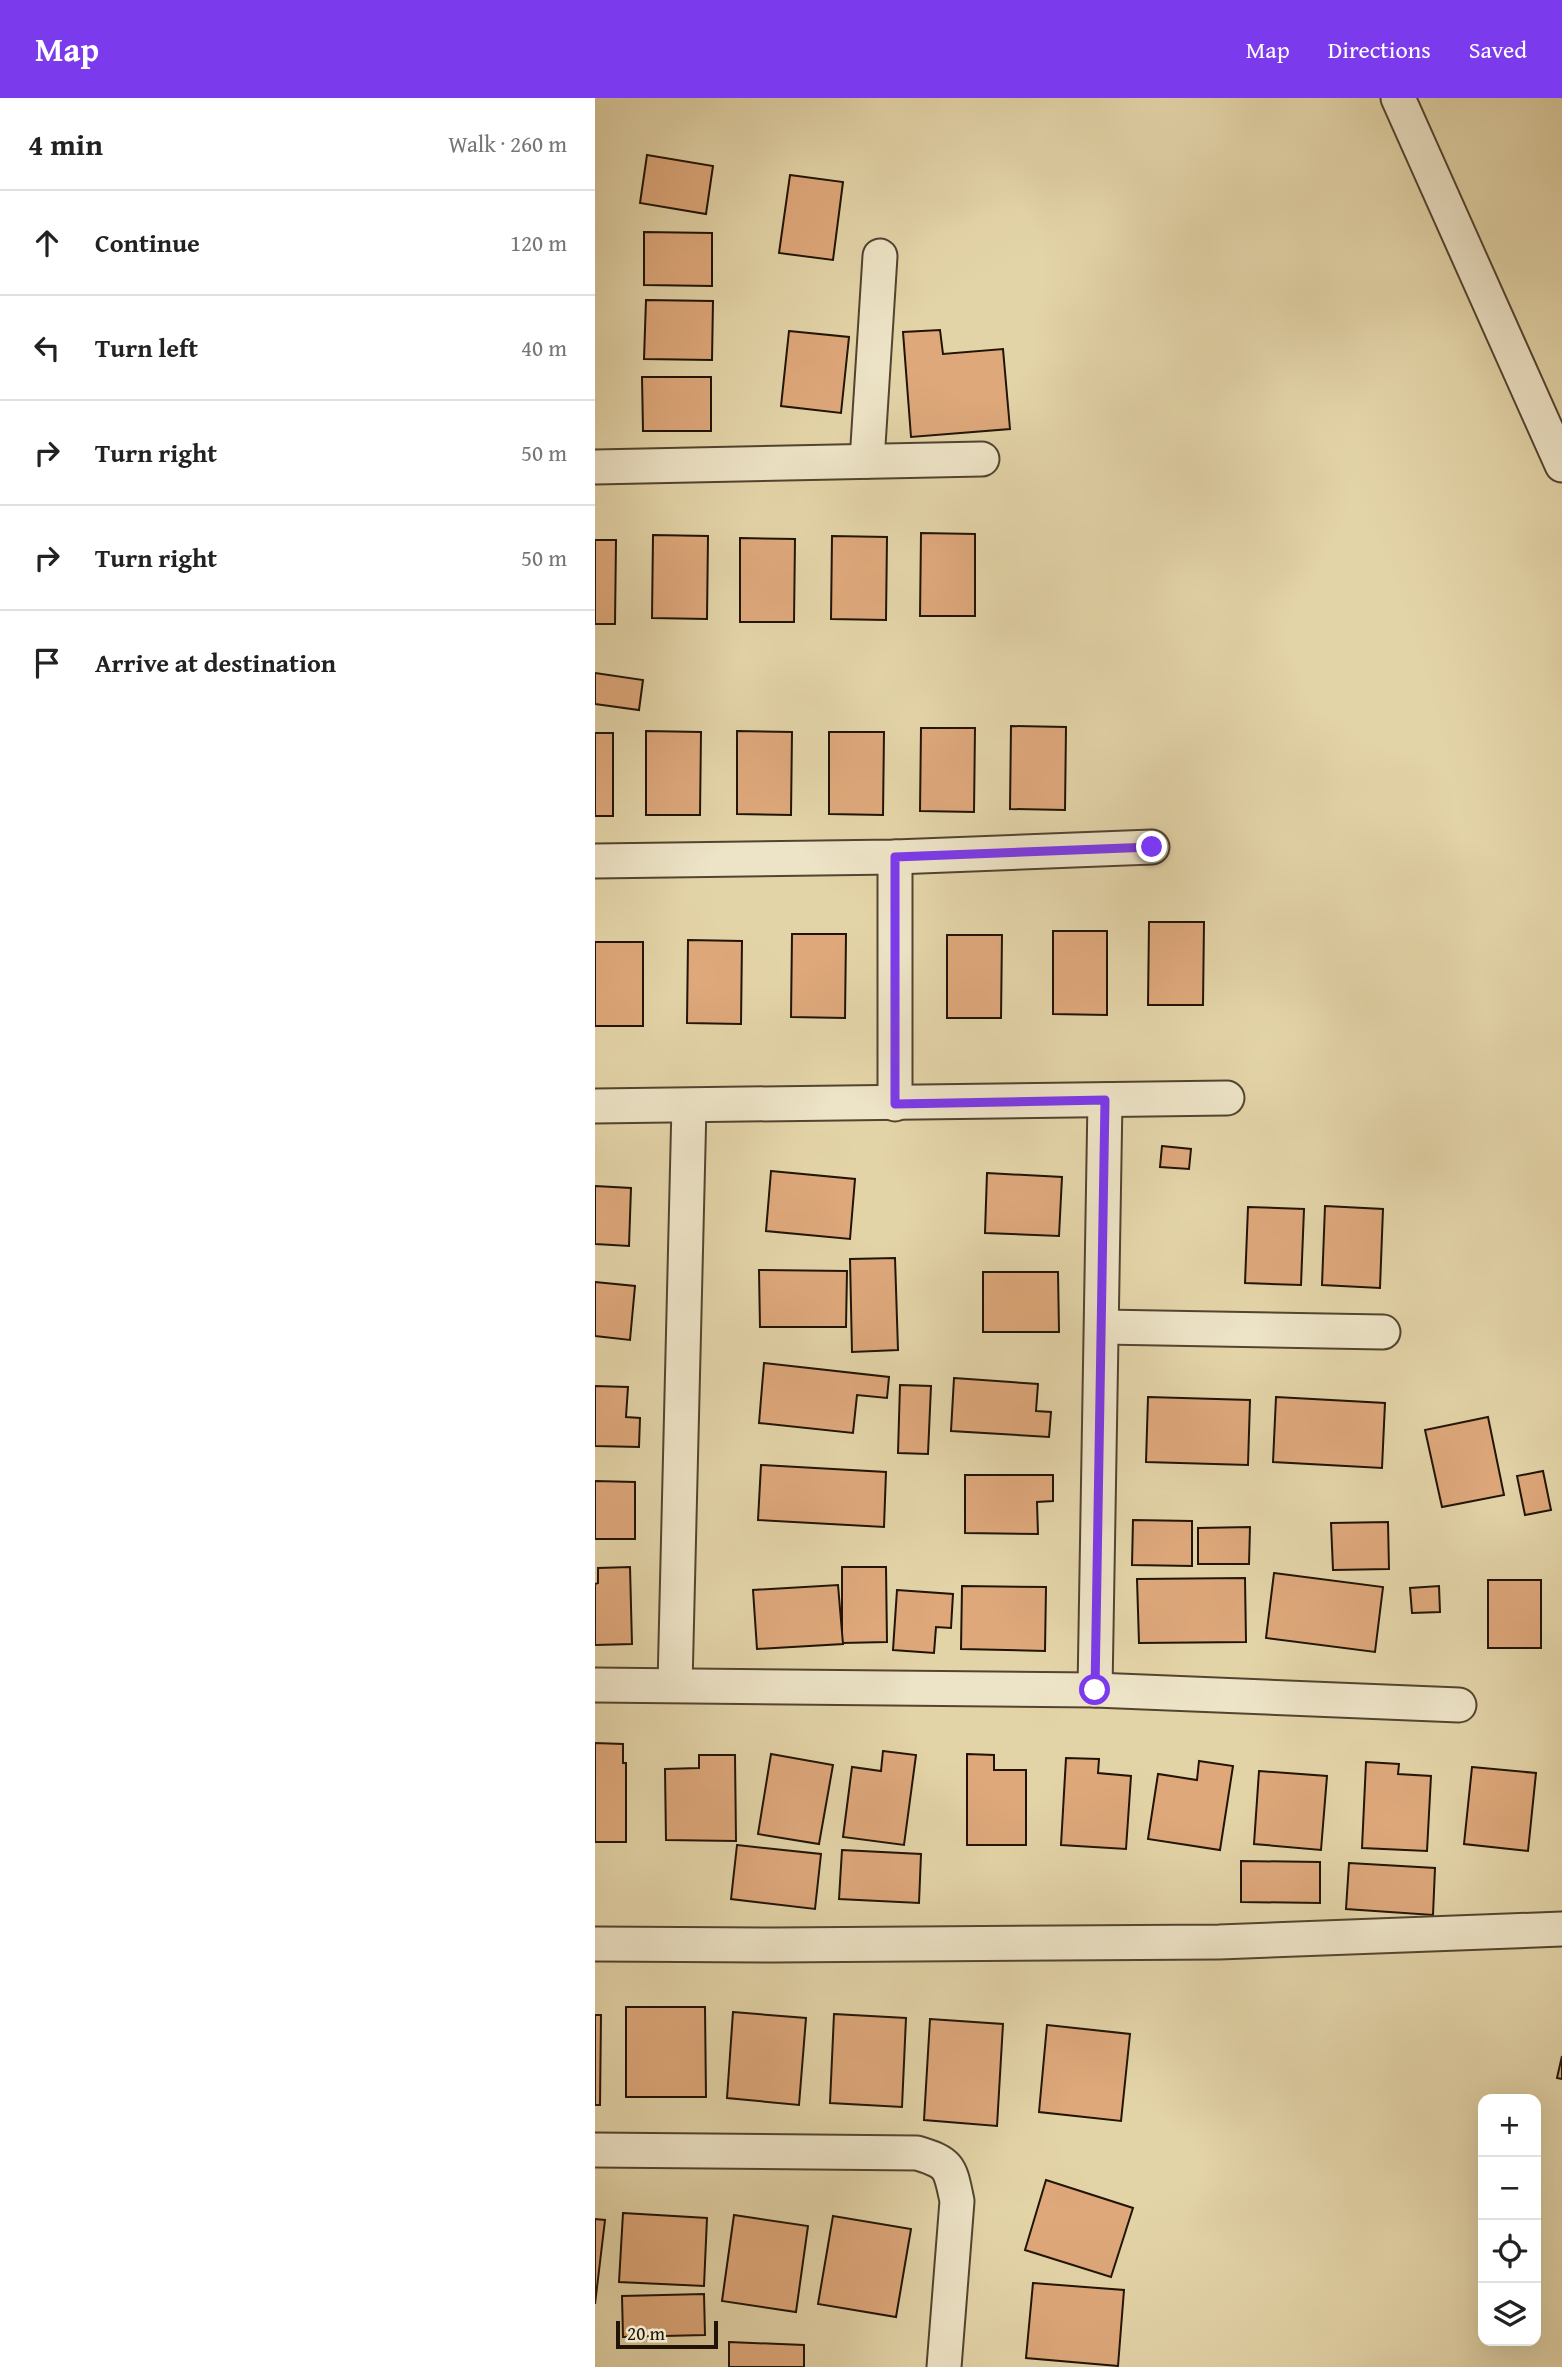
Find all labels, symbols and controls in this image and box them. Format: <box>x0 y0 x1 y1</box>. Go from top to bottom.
text: Map <box>35 25 99 73</box>
text: Map <box>1246 32 1290 67</box>
text: Directions <box>1328 32 1431 67</box>
text: Saved <box>1469 32 1527 67</box>
text: 4 min <box>28 122 103 166</box>
text: Walk · 260 m <box>448 127 567 160</box>
text: Continue <box>95 223 200 262</box>
icon: ahead <box>28 224 66 262</box>
text: 120 m <box>510 226 567 259</box>
text: Turn left <box>95 328 198 367</box>
icon: left <box>28 329 66 367</box>
text: 40 m <box>521 331 567 364</box>
text: Turn right <box>95 433 217 472</box>
icon: right <box>28 434 66 472</box>
text: 50 m <box>521 436 567 469</box>
text: Turn right <box>95 538 217 577</box>
icon: right <box>28 539 66 577</box>
text: 50 m <box>521 541 567 574</box>
text: Arrive at destination <box>95 643 336 682</box>
icon: arrive <box>28 644 66 682</box>
route end <box>1136 831 1167 862</box>
route start <box>1079 1674 1110 1705</box>
map controls <box>1478 2094 1541 2346</box>
button: + <box>1478 2094 1541 2157</box>
button: − <box>1478 2157 1541 2220</box>
button: locate <box>1478 2220 1541 2283</box>
button: layers <box>1478 2283 1541 2346</box>
scale bar <box>616 2318 717 2350</box>
text: 20 m <box>627 2319 665 2347</box>

